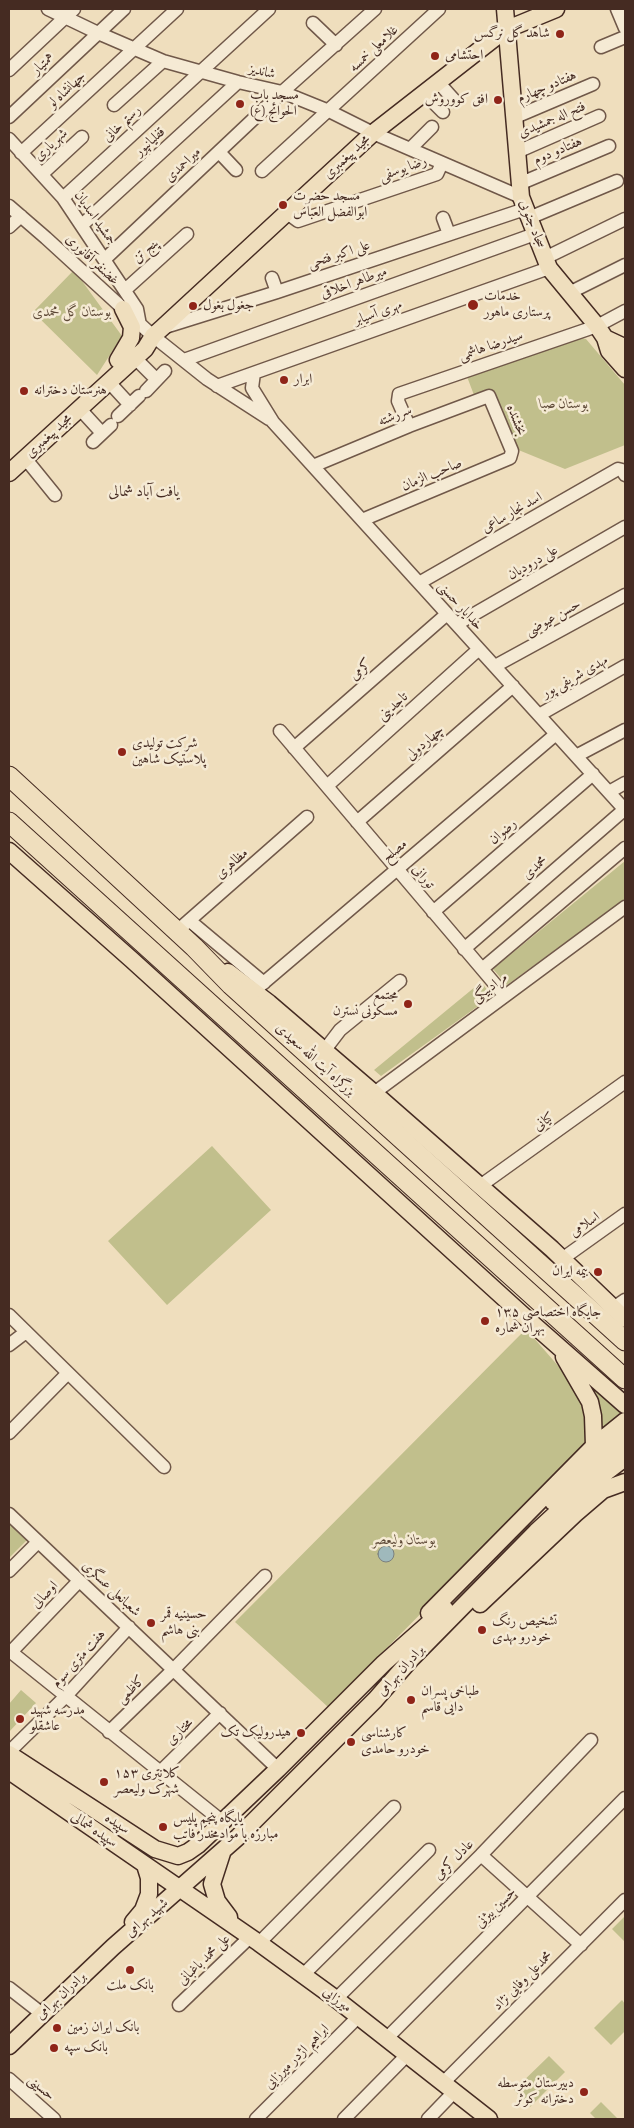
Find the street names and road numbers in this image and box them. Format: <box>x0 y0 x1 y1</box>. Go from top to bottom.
street label: غلامعلی خمسه <box>346 22 402 76</box>
street label: همتیار <box>28 49 58 79</box>
street label: شاندیز <box>247 61 277 83</box>
street label: هفتادو چهارم <box>515 67 579 107</box>
street label: جهانشاه لو <box>44 68 90 112</box>
street label: فتح اله جمشیدی <box>516 98 588 142</box>
street label: رستم خانی <box>99 102 145 146</box>
street label: قفلیانپور <box>131 124 169 160</box>
street label: شهریاری <box>31 125 71 165</box>
street label: مجید پیغمبری <box>320 131 374 183</box>
street label: هفتادو دوم <box>531 133 585 169</box>
street label: میراحمدی <box>161 144 205 186</box>
street label: رضا یوسفی <box>377 153 429 185</box>
street label: جمشید اسدیان <box>70 188 120 248</box>
street label: سجاد جنوبی <box>515 197 549 251</box>
street label: غضنفر آقانوری <box>62 231 122 289</box>
street label: پنج تن <box>129 235 163 267</box>
street label: علی اکبر فتحی <box>306 237 372 273</box>
street label: میرطاهر اخلاقی <box>319 263 389 303</box>
street label: مهری آسیابر <box>352 297 404 329</box>
street label: سیدرضا هاشمی <box>457 327 525 365</box>
street label: سررشته <box>376 402 414 430</box>
street label: بخشنده <box>502 402 530 438</box>
street label: مجید پیغمبری <box>22 410 76 462</box>
street label: صاحب الزمان <box>399 455 465 495</box>
street label: اسد نجار ساعی <box>479 489 545 537</box>
street label: علی درودیان <box>505 542 561 584</box>
street label: خدایار حسنی <box>434 578 486 634</box>
street label: حسن عیوضی <box>522 596 584 640</box>
street label: مهدی شریفی پور <box>539 652 611 702</box>
street label: کرمی <box>346 656 376 684</box>
street label: تاجدینی <box>374 689 412 725</box>
street label: چهاردولی <box>402 722 448 764</box>
street label: رضوان <box>486 815 520 849</box>
street label: مصلح <box>379 836 411 866</box>
street label: مظاهری <box>212 845 252 883</box>
street label: محمدی <box>519 853 551 883</box>
street label: تورانی <box>408 861 438 893</box>
street label: مرادبیگی <box>469 969 511 1007</box>
street label: بزرگراه آیت الله سعیدی <box>272 1020 358 1100</box>
street label: کیانی <box>530 1109 558 1135</box>
street label: اسلامی <box>567 1209 603 1241</box>
street label: شعبانعلی عسگری <box>78 1558 144 1620</box>
street label: اوصالی <box>28 1578 62 1612</box>
street label: هفت متری سوم <box>49 1626 109 1692</box>
street label: برادران بهرامی <box>374 1642 428 1700</box>
street label: کاظمی <box>113 1672 149 1708</box>
street label: مختاری <box>163 1715 197 1749</box>
street label: سپیده شمالی <box>68 1808 120 1852</box>
street label: سپیده <box>101 1810 133 1838</box>
street label: عادل کرمی <box>430 1836 478 1884</box>
street label: حسین بیژنی <box>472 1884 520 1932</box>
street label: شهید بهرامی <box>122 1895 172 1941</box>
street label: علی محمد باغبانی <box>174 1931 234 1989</box>
street label: محمدعلی وفایی نژاد <box>490 1948 556 2014</box>
street label: برادران بهرامی <box>32 1968 90 2024</box>
street label: میرزایی <box>319 1984 355 2016</box>
street label: ابراهیم اژدر میرزایی <box>261 2021 333 2093</box>
street label: حسینی <box>24 2072 58 2104</box>

